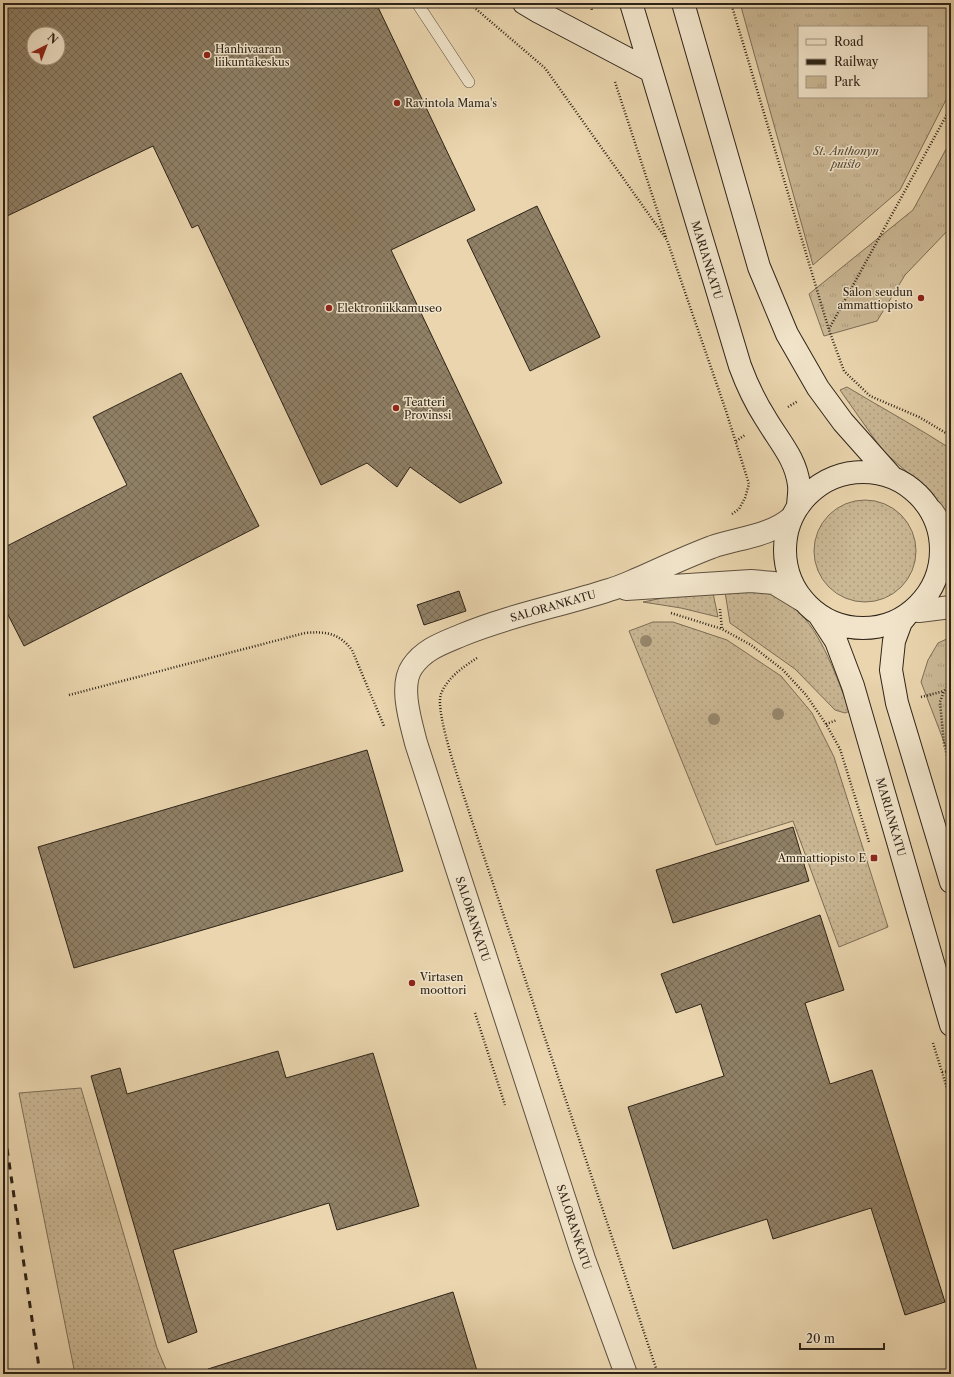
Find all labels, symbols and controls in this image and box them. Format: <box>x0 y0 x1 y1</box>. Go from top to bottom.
north arrow <box>26 26 66 66</box>
legend <box>798 26 928 98</box>
text: N <box>44 30 61 47</box>
text: Road <box>834 34 864 49</box>
place label: Hanhivaaran liikuntakeskus <box>215 42 290 69</box>
marker: Hanhivaaran liikuntakeskus <box>202 50 212 60</box>
text: Railway <box>834 54 879 69</box>
text: Park <box>834 74 861 89</box>
place label: Ravintola Mama's <box>405 96 497 110</box>
marker: Ravintola Mama's <box>392 98 402 108</box>
park label: St. Anthonyn puisto <box>812 144 879 171</box>
street label: MARIANKATU <box>688 219 726 301</box>
place label: Salon seudun ammattiopisto <box>838 285 913 312</box>
marker: Salon seudun ammattiopisto <box>916 293 926 303</box>
place label: Elektroniikkamuseo <box>337 301 442 315</box>
marker: Elektroniikkamuseo <box>324 303 334 313</box>
place label: Teatteri Provinssi <box>404 395 452 422</box>
marker: Teatteri Provinssi <box>391 403 401 413</box>
street label: SALORANKATU <box>508 587 598 625</box>
street label: MARIANKATU <box>873 776 909 858</box>
place label: Ammattiopisto E <box>777 851 866 865</box>
marker: Ammattiopisto E <box>869 853 879 863</box>
street label: SALORANKATU <box>453 875 494 964</box>
place label: Virtasen moottori <box>419 970 467 997</box>
marker: Virtasen moottori <box>407 978 417 988</box>
street label: SALORANKATU <box>554 1183 595 1272</box>
scale bar <box>800 1325 884 1351</box>
text: 20 m <box>806 1331 835 1346</box>

